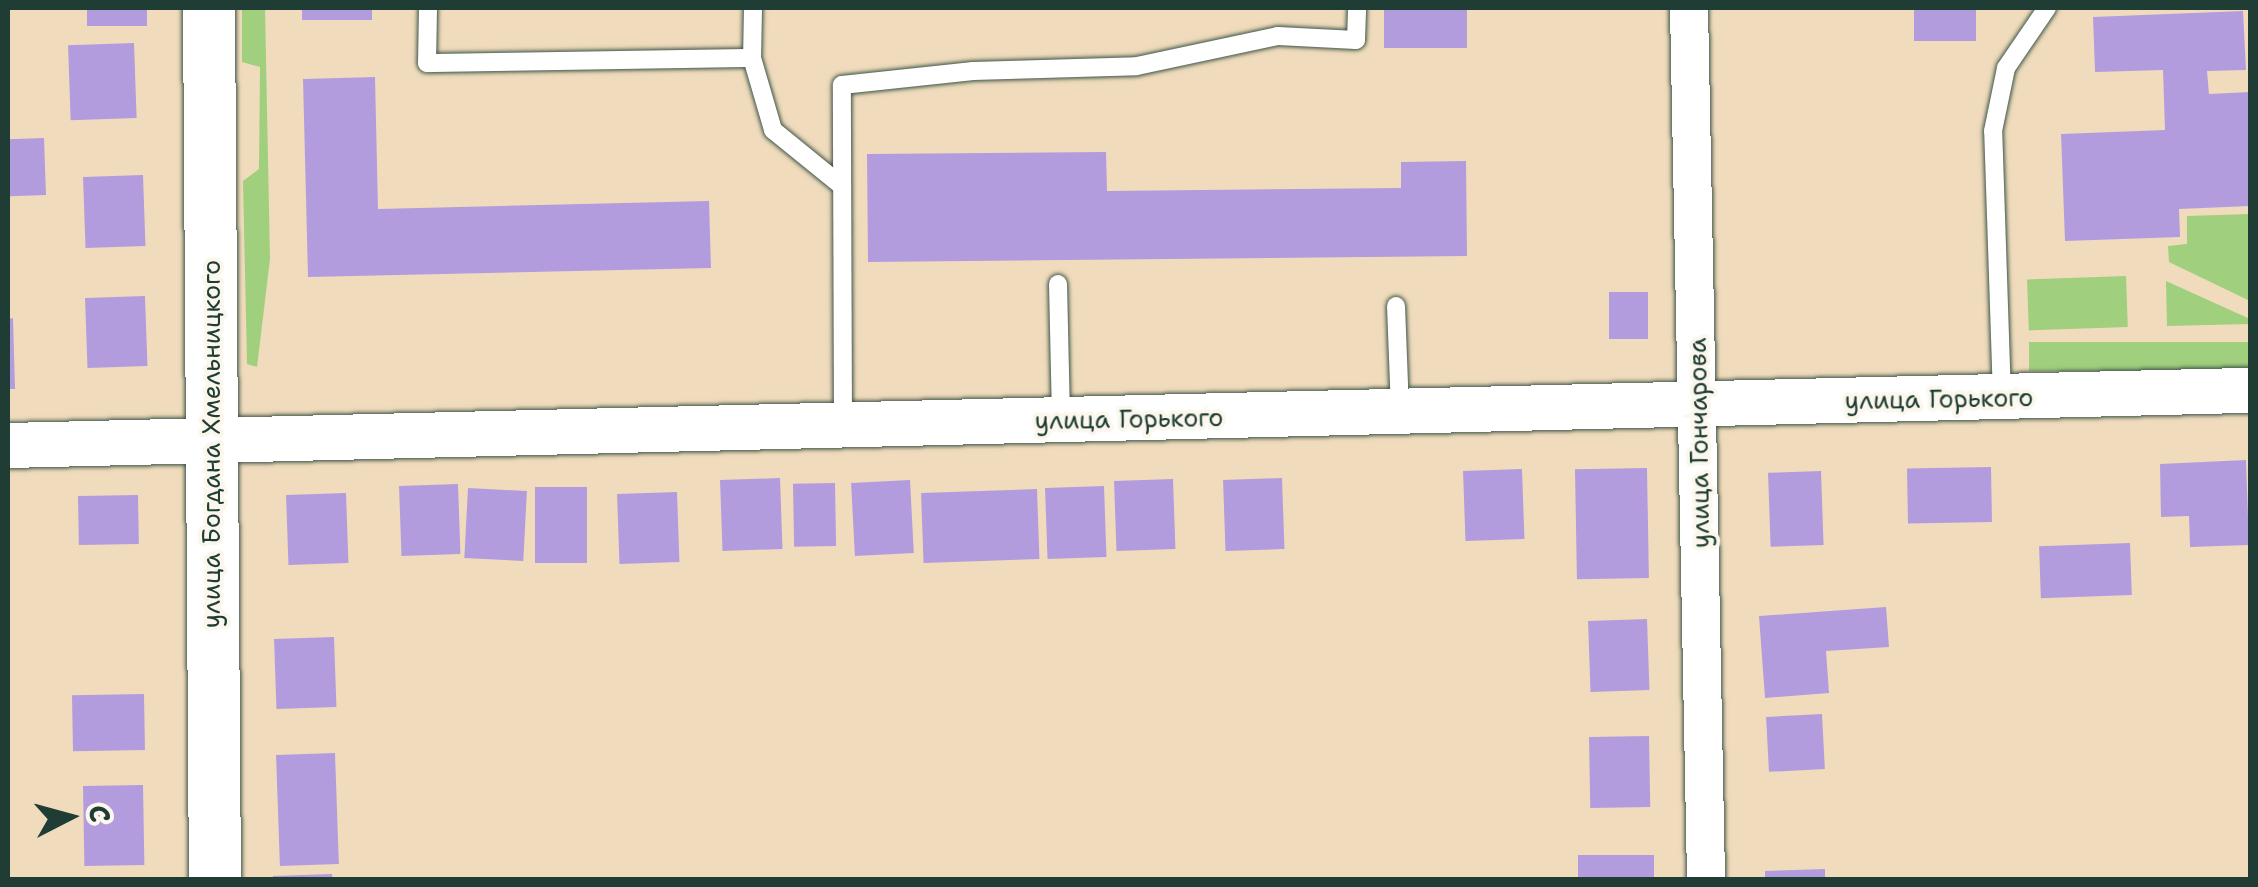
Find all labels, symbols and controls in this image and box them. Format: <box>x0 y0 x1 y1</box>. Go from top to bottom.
street label: улица Богдана Хмельницкого <box>196 260 226 628</box>
street label: улица Гончарова <box>1682 338 1716 548</box>
street label: улица Горького <box>1844 382 2034 416</box>
street label: улица Горького <box>1034 402 1224 436</box>
north arrow <box>20 767 120 867</box>
text: С <box>80 803 120 824</box>

